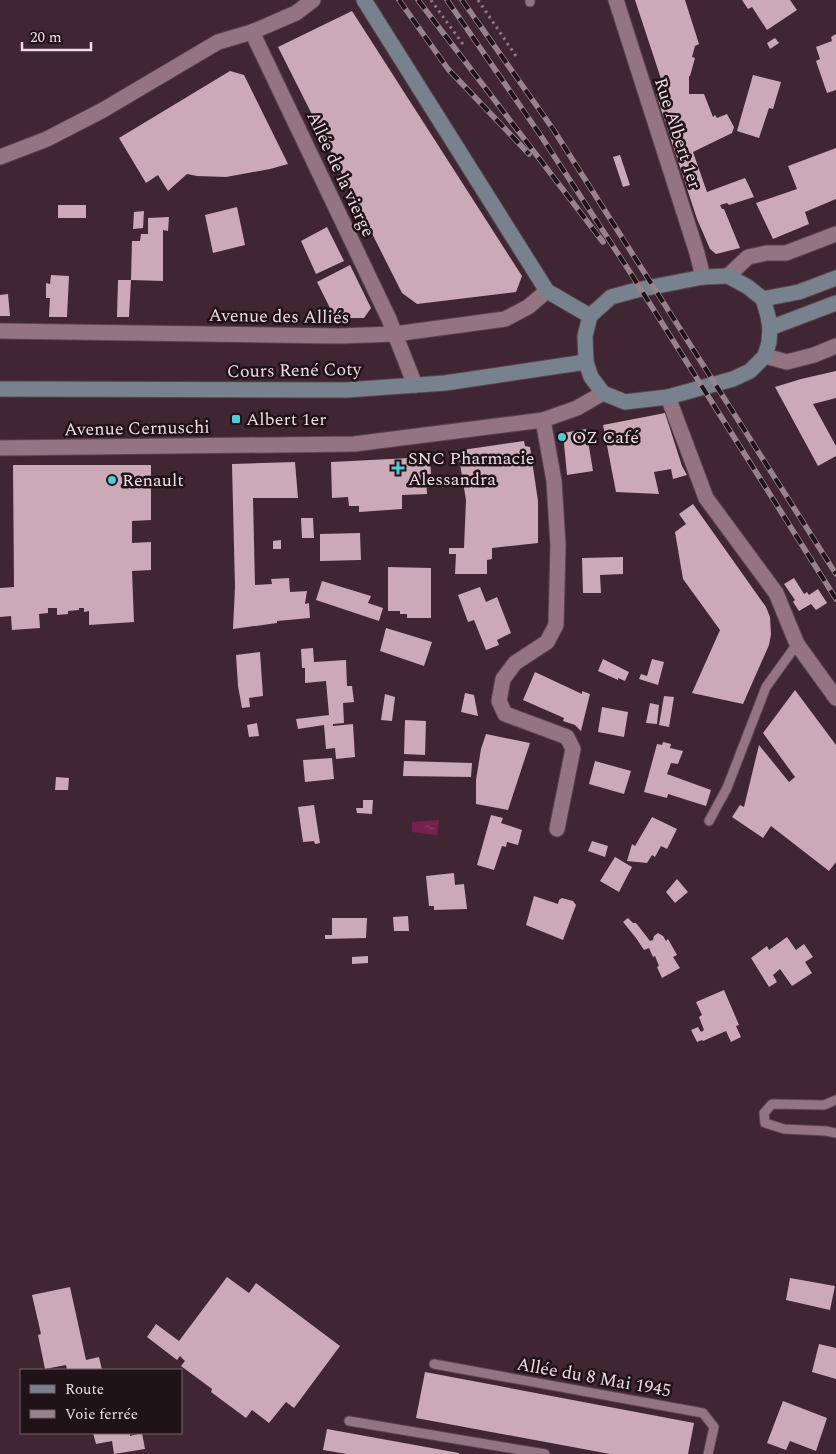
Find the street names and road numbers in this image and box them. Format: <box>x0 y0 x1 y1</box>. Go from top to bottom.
street label: Rue Albert 1er <box>647 74 708 192</box>
street label: Allée de la vierge <box>300 107 382 242</box>
street label: Avenue des Alliés <box>208 302 350 331</box>
street label: Cours René Coty <box>227 356 363 385</box>
street label: Avenue Cernuschi <box>64 414 210 443</box>
street label: Allée du 8 Mai 1945 <box>515 1351 673 1404</box>

